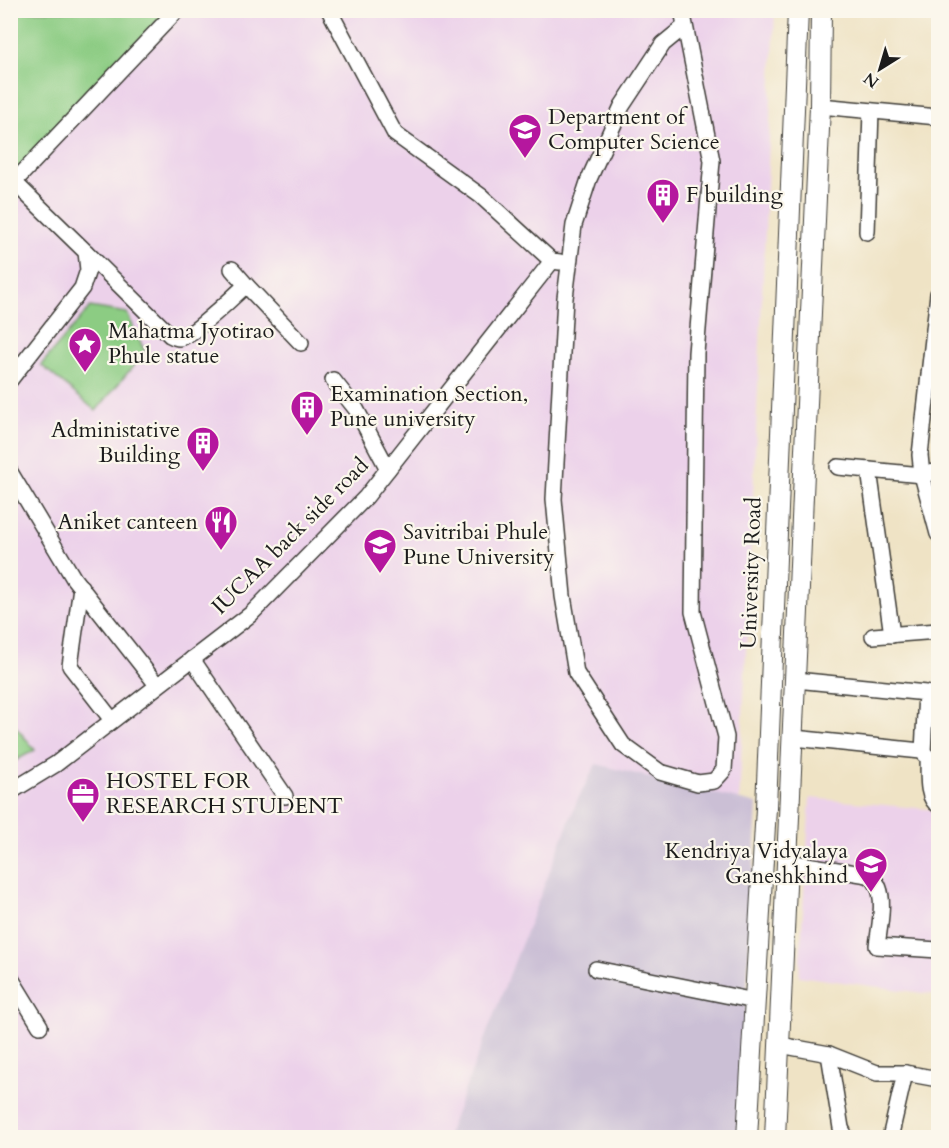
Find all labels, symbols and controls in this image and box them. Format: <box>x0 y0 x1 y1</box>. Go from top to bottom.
north arrow <box>850 39 910 99</box>
text: N <box>859 67 884 93</box>
place label: Department of Computer Science <box>548 102 720 157</box>
school or university icon: Department of Computer Science <box>507 112 543 159</box>
building icon: F building <box>645 177 681 224</box>
place label: F building <box>686 180 784 210</box>
place label: Mahatma Jyotirao Phule statue <box>108 316 274 371</box>
place icon: Mahatma Jyotirao Phule statue <box>67 326 103 373</box>
place label: Examination Section, Pune university <box>330 379 528 434</box>
building icon: Examination Section, Pune university <box>289 389 325 436</box>
place label: Administative Building <box>51 415 181 470</box>
building icon: Administative Building <box>185 425 221 472</box>
street label: IUCAA back side road <box>205 451 375 621</box>
street label: University Road <box>733 496 769 650</box>
restaurant icon: Aniket canteen <box>203 504 239 551</box>
place label: Aniket canteen <box>58 507 198 537</box>
place label: Savitribai Phule Pune University <box>403 517 555 572</box>
school or university icon: Savitribai Phule Pune University <box>362 527 398 574</box>
place label: HOSTEL FOR RESEARCH STUDENT <box>106 766 343 821</box>
office icon: HOSTEL FOR RESEARCH STUDENT <box>65 776 101 823</box>
place label: Kendriya Vidyalaya Ganeshkhind <box>665 836 848 891</box>
school or university icon: Kendriya Vidyalaya Ganeshkhind <box>853 846 889 893</box>

